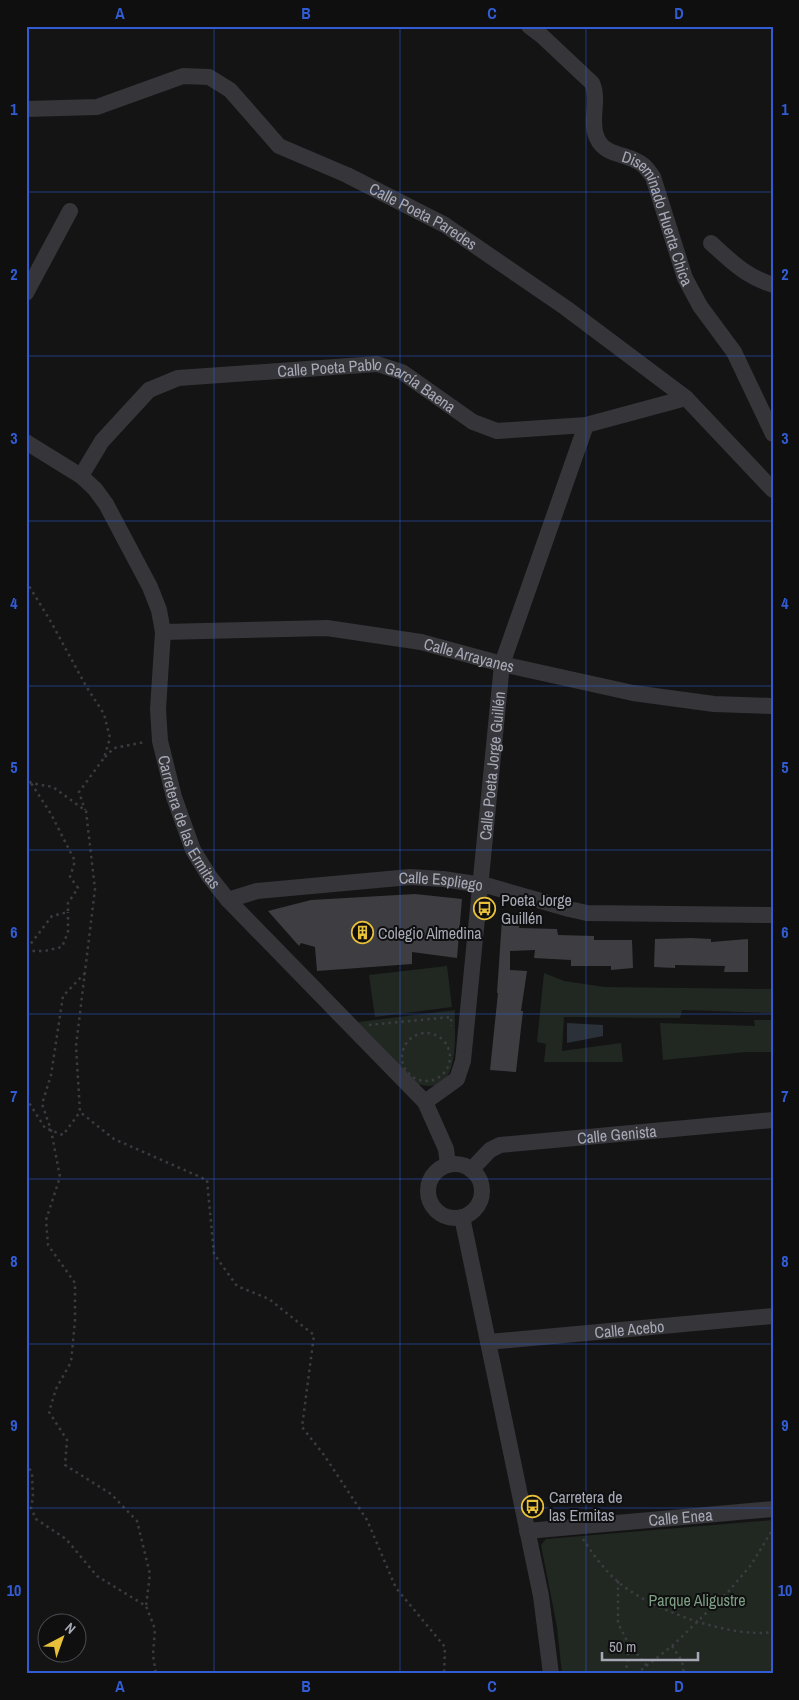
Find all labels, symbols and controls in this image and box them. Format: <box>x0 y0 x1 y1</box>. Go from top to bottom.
text: A <box>115 2 125 24</box>
text: B <box>301 2 311 24</box>
text: C <box>487 2 497 24</box>
text: D <box>674 2 684 24</box>
text: 1 <box>10 98 18 120</box>
text: 1 <box>781 98 789 120</box>
street label: Diseminado Huerta Chica <box>619 145 699 291</box>
street label: Calle Poeta Paredes <box>365 177 481 255</box>
text: 2 <box>10 263 18 285</box>
text: 2 <box>781 263 789 285</box>
street label: Calle Poeta Pablo García Baena <box>277 353 461 418</box>
text: 3 <box>10 427 18 449</box>
text: 3 <box>781 427 789 449</box>
text: 4 <box>10 592 18 614</box>
text: 4 <box>781 592 789 614</box>
street label: Calle Arrayanes <box>422 632 516 677</box>
street label: Calle Poeta Jorge Guillén <box>474 690 510 841</box>
street label: Carretera de las Ermitas <box>153 753 226 893</box>
text: 5 <box>10 756 18 778</box>
text: 5 <box>781 756 789 778</box>
street label: Calle Espliego <box>398 866 484 896</box>
place label: Poeta Jorge Guillén <box>501 889 572 929</box>
bus stop icon: Poeta Jorge Guillén <box>473 897 497 921</box>
text: 6 <box>10 921 18 943</box>
building icon: Colegio Almedina <box>350 921 374 945</box>
text: 6 <box>781 921 789 943</box>
place label: Colegio Almedina <box>378 922 482 944</box>
text: 7 <box>10 1085 18 1107</box>
text: 7 <box>781 1085 789 1107</box>
street label: Calle Genista <box>576 1120 658 1149</box>
text: 8 <box>10 1250 18 1272</box>
text: 8 <box>781 1250 789 1272</box>
street label: Calle Acebo <box>594 1315 665 1343</box>
text: 9 <box>10 1414 18 1436</box>
text: 9 <box>781 1414 789 1436</box>
place label: Carretera de las Ermitas <box>549 1486 623 1526</box>
bus stop icon: Carretera de las Ermitas <box>521 1494 545 1518</box>
street label: Calle Enea <box>647 1503 714 1531</box>
text: 10 <box>7 1579 21 1601</box>
text: 10 <box>778 1579 792 1601</box>
park label: Parque Aligustre <box>648 1589 746 1611</box>
north arrow <box>38 1612 88 1662</box>
text: N <box>61 1619 80 1638</box>
scale bar <box>602 1630 698 1662</box>
text: 50 m <box>609 1636 636 1657</box>
text: A <box>115 1675 125 1697</box>
text: B <box>301 1675 311 1697</box>
text: C <box>487 1675 497 1697</box>
text: D <box>674 1675 684 1697</box>

